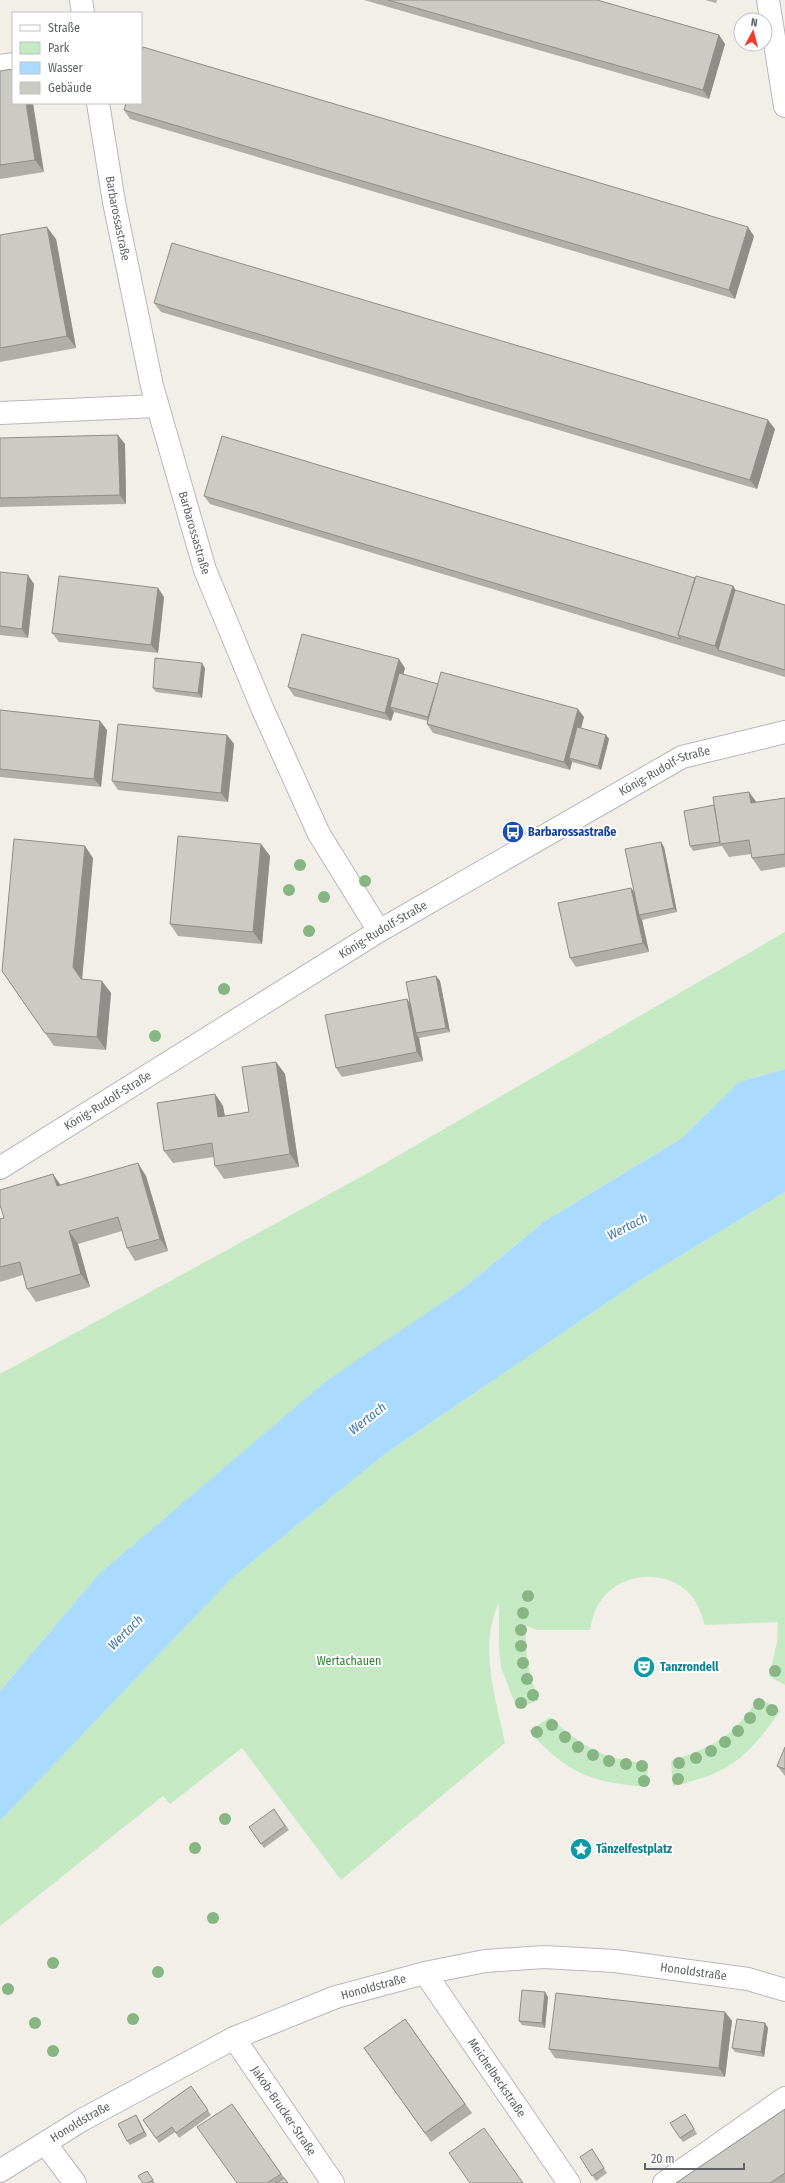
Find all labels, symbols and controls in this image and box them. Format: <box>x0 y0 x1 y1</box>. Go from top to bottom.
legend <box>12 12 142 104</box>
north arrow <box>733 12 773 52</box>
text: N <box>750 16 758 29</box>
text: Straße <box>48 21 80 35</box>
text: Park <box>48 41 70 55</box>
text: Wasser <box>48 61 83 75</box>
text: Gebäude <box>48 81 92 95</box>
street label: Barbarossastraße <box>103 175 133 262</box>
street label: Barbarossastraße <box>176 490 213 577</box>
street label: König-Rudolf-Straße <box>617 743 711 799</box>
bus stop icon: Barbarossastraße <box>500 819 526 845</box>
place label: Barbarossastraße <box>528 825 616 839</box>
street label: König-Rudolf-Straße <box>336 898 429 961</box>
street label: König-Rudolf-Straße <box>62 1068 154 1133</box>
water label: Wertach <box>605 1210 650 1243</box>
water label: Wertach <box>346 1399 389 1438</box>
water label: Wertach <box>105 1612 146 1653</box>
park label: Wertachauen <box>317 1654 381 1668</box>
theatre icon: Tanzrondell <box>631 1654 657 1680</box>
place label: Tanzrondell <box>660 1660 719 1674</box>
place icon: Tänzelfestplatz <box>568 1836 594 1862</box>
place label: Tänzelfestplatz <box>596 1842 672 1856</box>
street label: Honoldstraße <box>659 1960 728 1983</box>
street label: Honoldstraße <box>339 1971 408 2002</box>
street label: Meichelbeckstraße <box>465 2036 529 2120</box>
street label: Jakob-Brucker-Straße <box>248 2063 319 2158</box>
street label: Honoldstraße <box>48 2099 113 2145</box>
scale bar <box>645 2145 744 2171</box>
text: 20 m <box>651 2152 675 2166</box>

